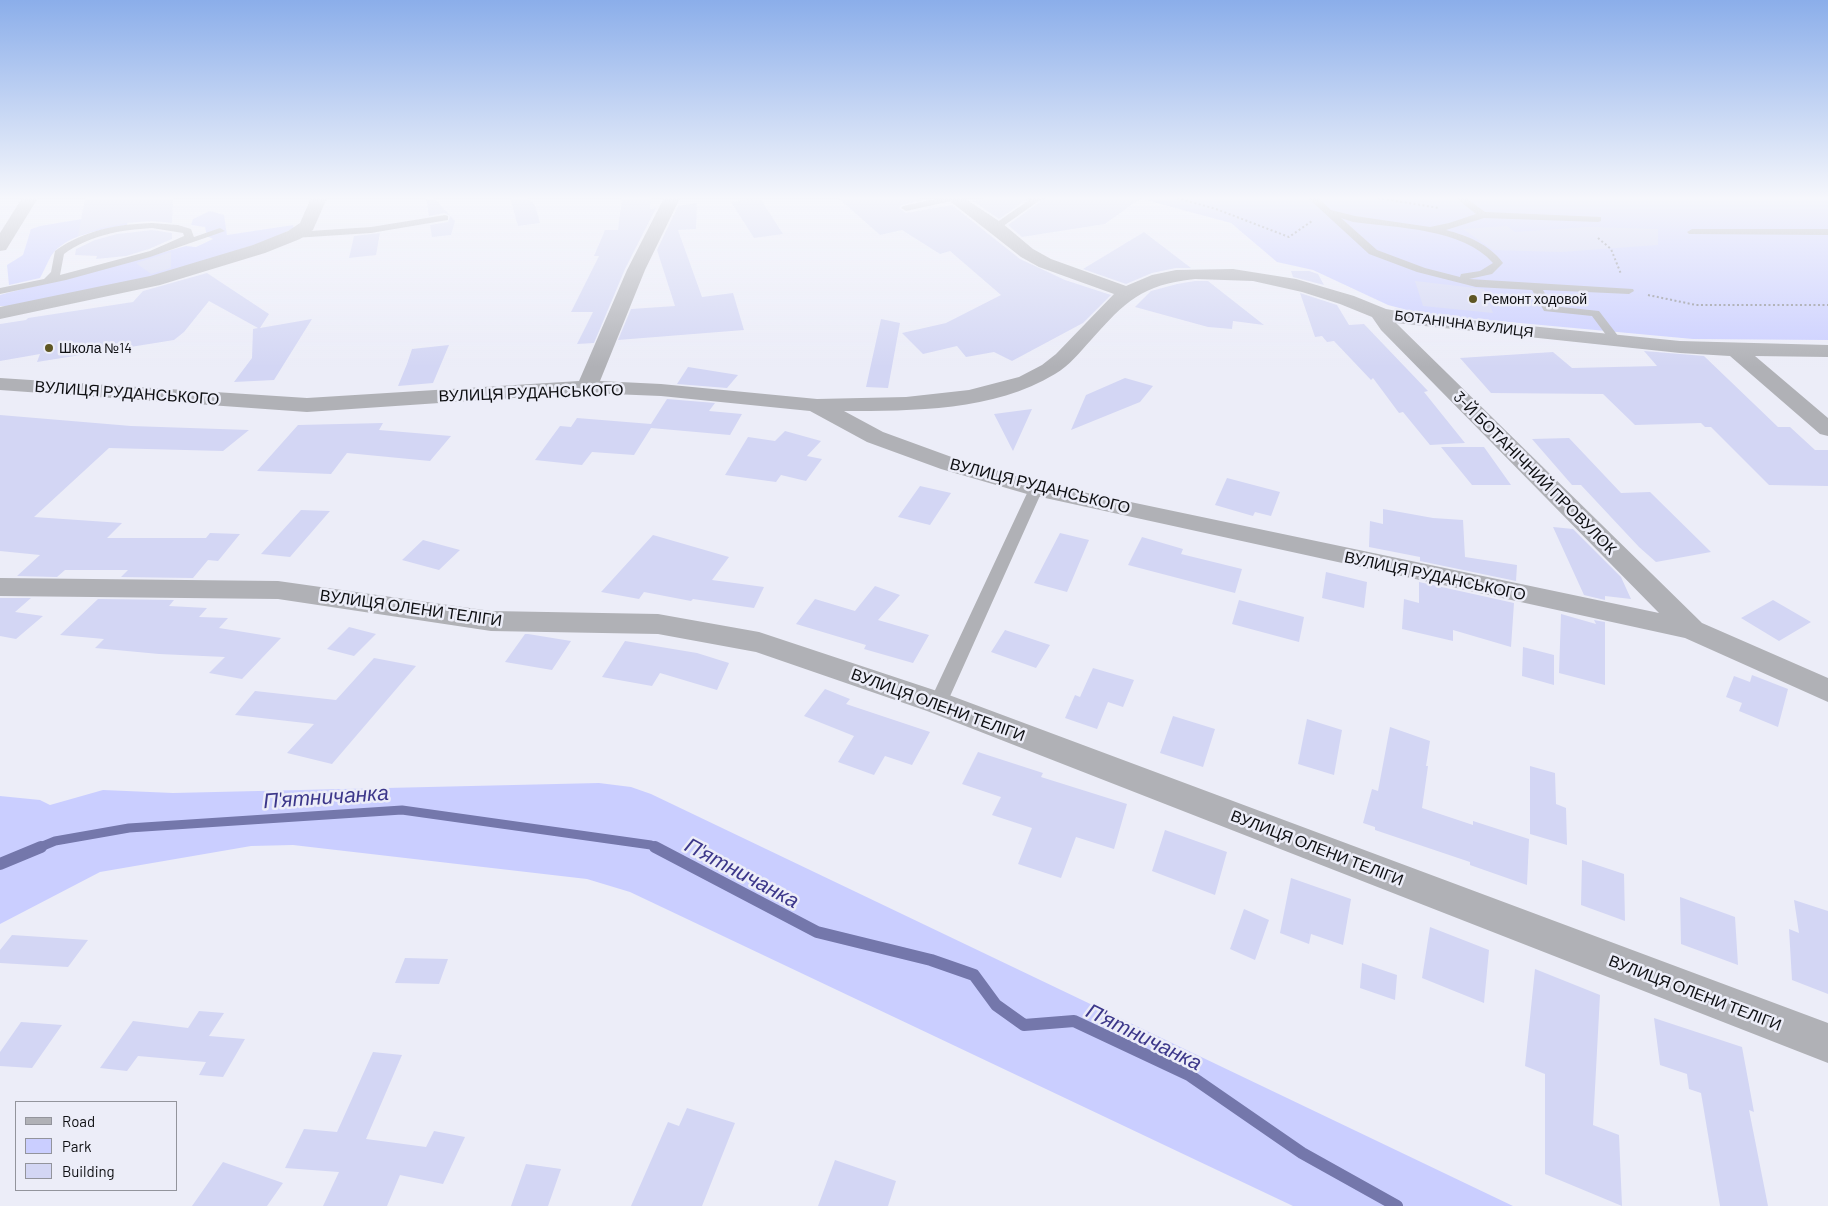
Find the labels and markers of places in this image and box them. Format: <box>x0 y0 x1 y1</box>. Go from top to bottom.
place label: Ремонт ходовой <box>1483 291 1587 307</box>
marker: Ремонт ходовой <box>1467 293 1479 305</box>
place label: Школа №14 <box>59 340 132 356</box>
marker: Школа №14 <box>43 342 55 354</box>

